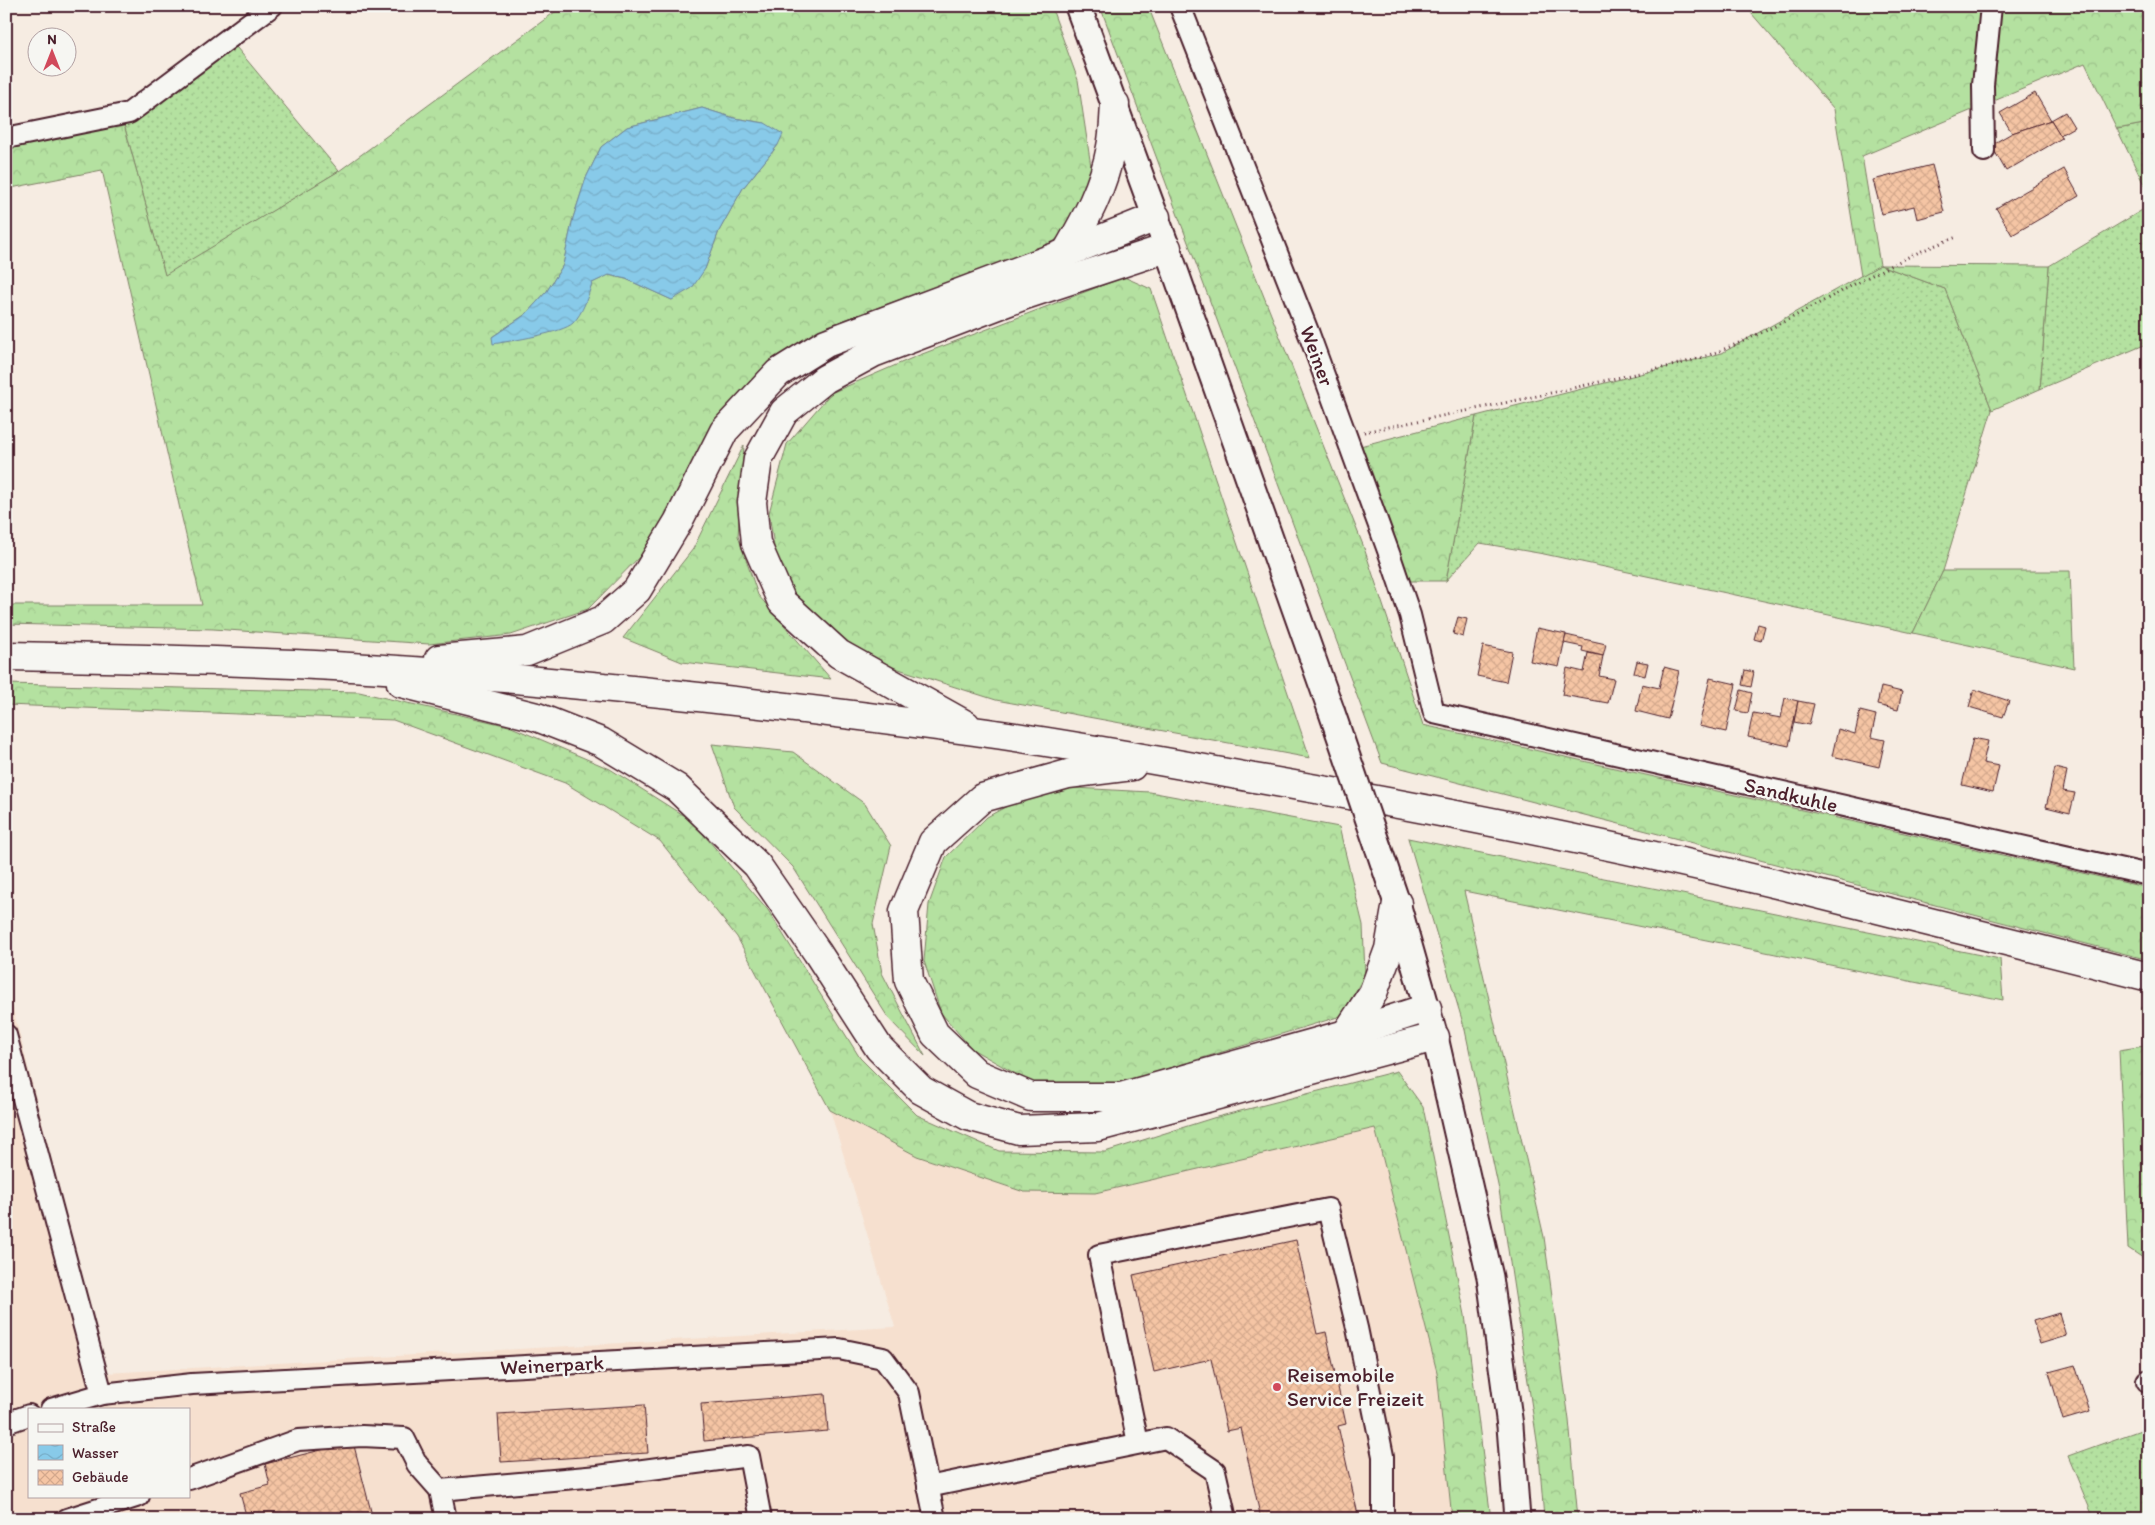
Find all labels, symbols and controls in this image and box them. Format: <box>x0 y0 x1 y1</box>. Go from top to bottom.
north arrow <box>28 28 78 78</box>
text: N <box>47 31 57 48</box>
street label: Weiner <box>1295 322 1340 390</box>
street label: Sandkuhle <box>1742 772 1840 817</box>
street label: Weinerpark <box>500 1349 605 1380</box>
place label: Reisemobile Service Freizeit <box>1287 1362 1424 1411</box>
marker: Reisemobile Service Freizeit <box>1271 1381 1283 1393</box>
legend <box>28 1408 190 1498</box>
text: Straße <box>72 1418 116 1436</box>
text: Wasser <box>72 1444 119 1462</box>
text: Gebäude <box>72 1468 129 1486</box>

